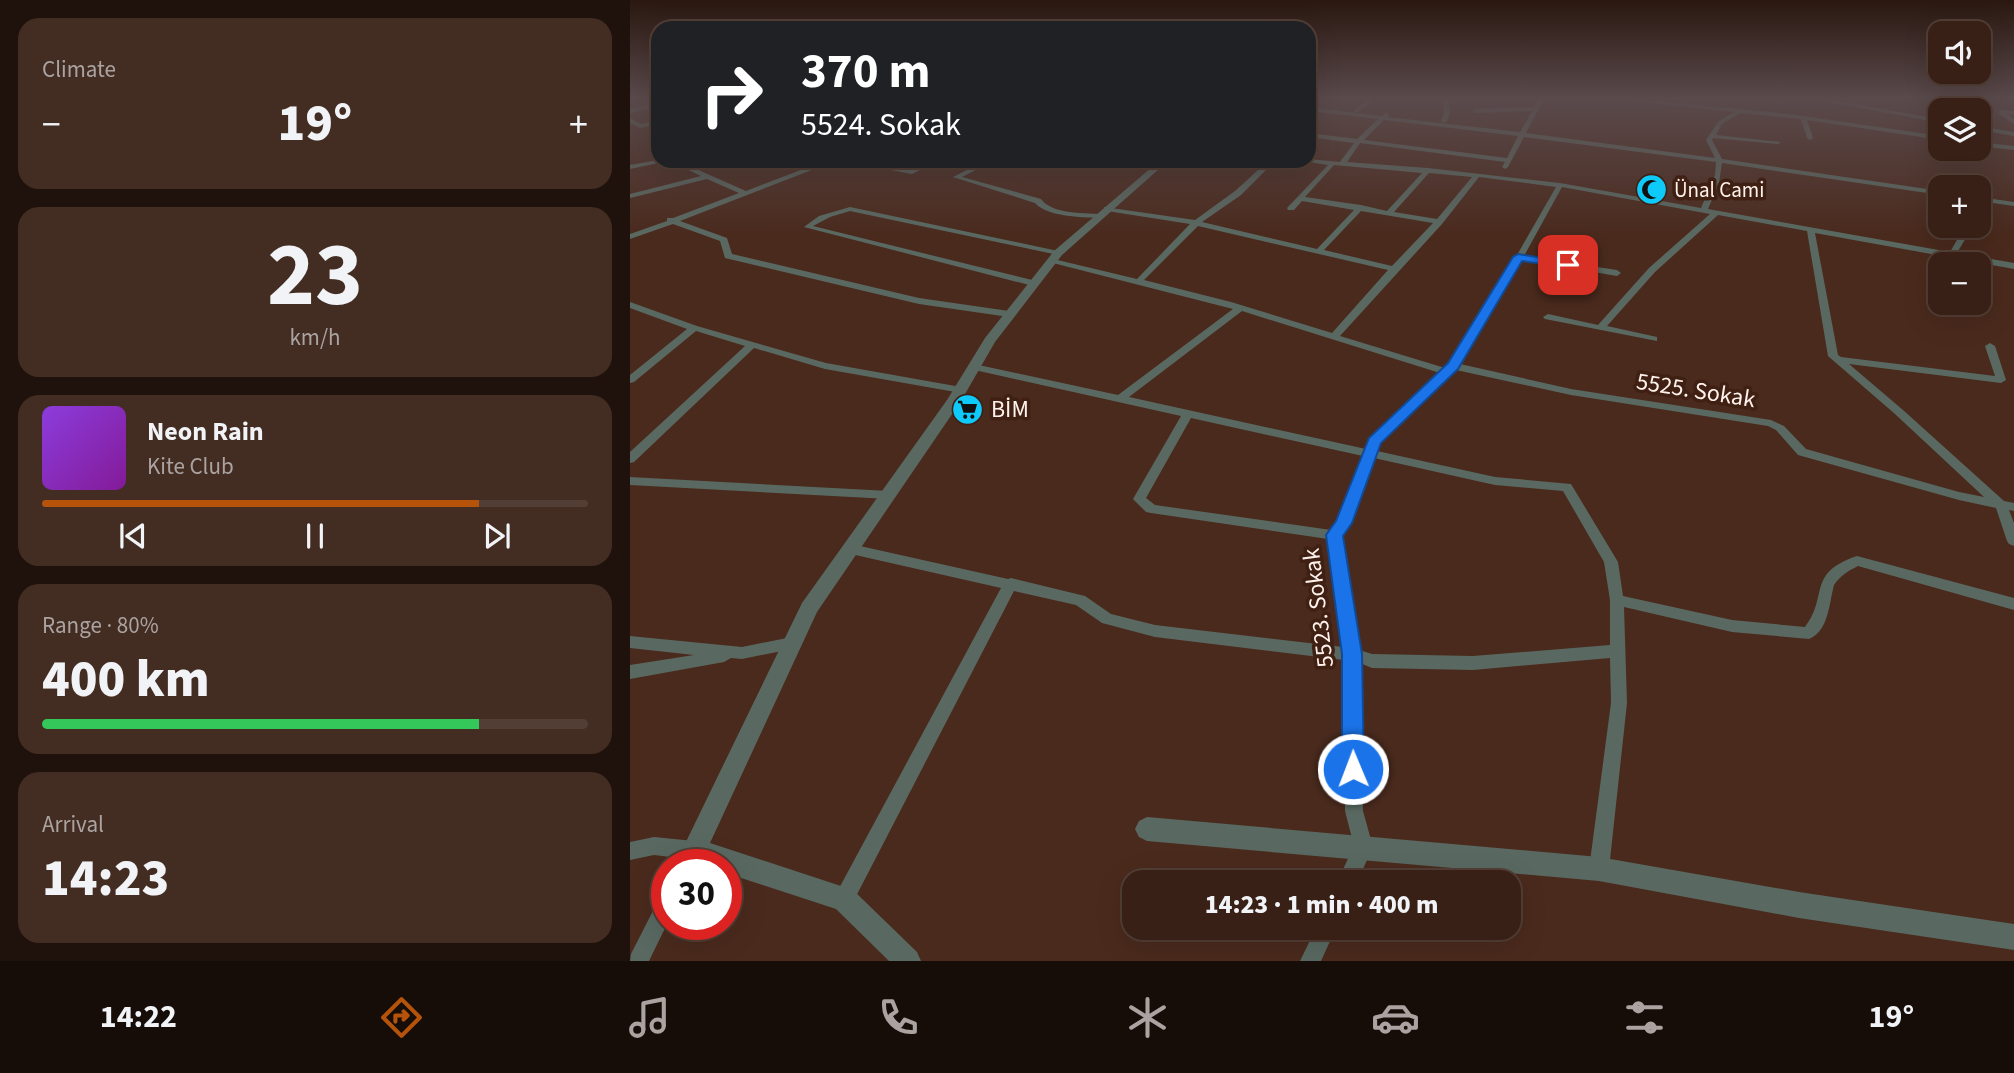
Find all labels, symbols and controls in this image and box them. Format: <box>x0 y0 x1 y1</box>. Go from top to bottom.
map controls <box>1928 21 1991 315</box>
button: sound <box>1928 21 1991 84</box>
text: 370 m <box>801 37 930 107</box>
icon: right <box>686 49 777 140</box>
text: Climate <box>42 53 116 86</box>
text: 19° <box>278 87 352 161</box>
text: − <box>42 98 61 152</box>
text: + <box>569 98 588 152</box>
button: layers <box>1928 98 1991 161</box>
text: 5524. Sokak <box>801 102 961 148</box>
mosque icon: Ünal Cami <box>1634 173 1668 207</box>
place label: Ünal Cami <box>1674 175 1764 205</box>
button: + <box>1928 175 1991 238</box>
text: 23 <box>267 211 363 340</box>
pin <box>1538 235 1598 295</box>
icon: arrive <box>1549 246 1587 284</box>
button: − <box>1928 252 1991 315</box>
text: km/h <box>289 321 341 354</box>
street label: 5525. Sokak <box>1634 364 1758 417</box>
supermarket icon: BİM <box>951 392 985 426</box>
place label: BİM <box>991 392 1029 427</box>
text: Neon Rain <box>147 413 264 450</box>
text: Kite Club <box>147 450 234 483</box>
icon: previous <box>114 517 152 555</box>
icon: pause <box>296 517 334 555</box>
icon: next <box>478 517 516 555</box>
street label: 5523. Sokak <box>1294 546 1343 670</box>
text: Range · 80% <box>42 609 159 642</box>
text: 400 km <box>42 643 210 717</box>
position arrow <box>1316 732 1390 806</box>
text: Arrival <box>42 808 104 841</box>
text: 14:23 <box>42 842 169 916</box>
speed limit sign: 30 <box>651 849 742 940</box>
text: 14:23 · 1 min · 400 m <box>1205 886 1438 923</box>
icon: directions <box>377 993 426 1042</box>
icon: music <box>625 993 674 1042</box>
icon: phone <box>874 993 923 1042</box>
icon: climate <box>1123 993 1172 1042</box>
icon: car <box>1371 993 1420 1042</box>
icon: filters <box>1620 993 1669 1042</box>
text: 14:22 <box>100 994 177 1040</box>
text: 19° <box>1869 994 1914 1040</box>

